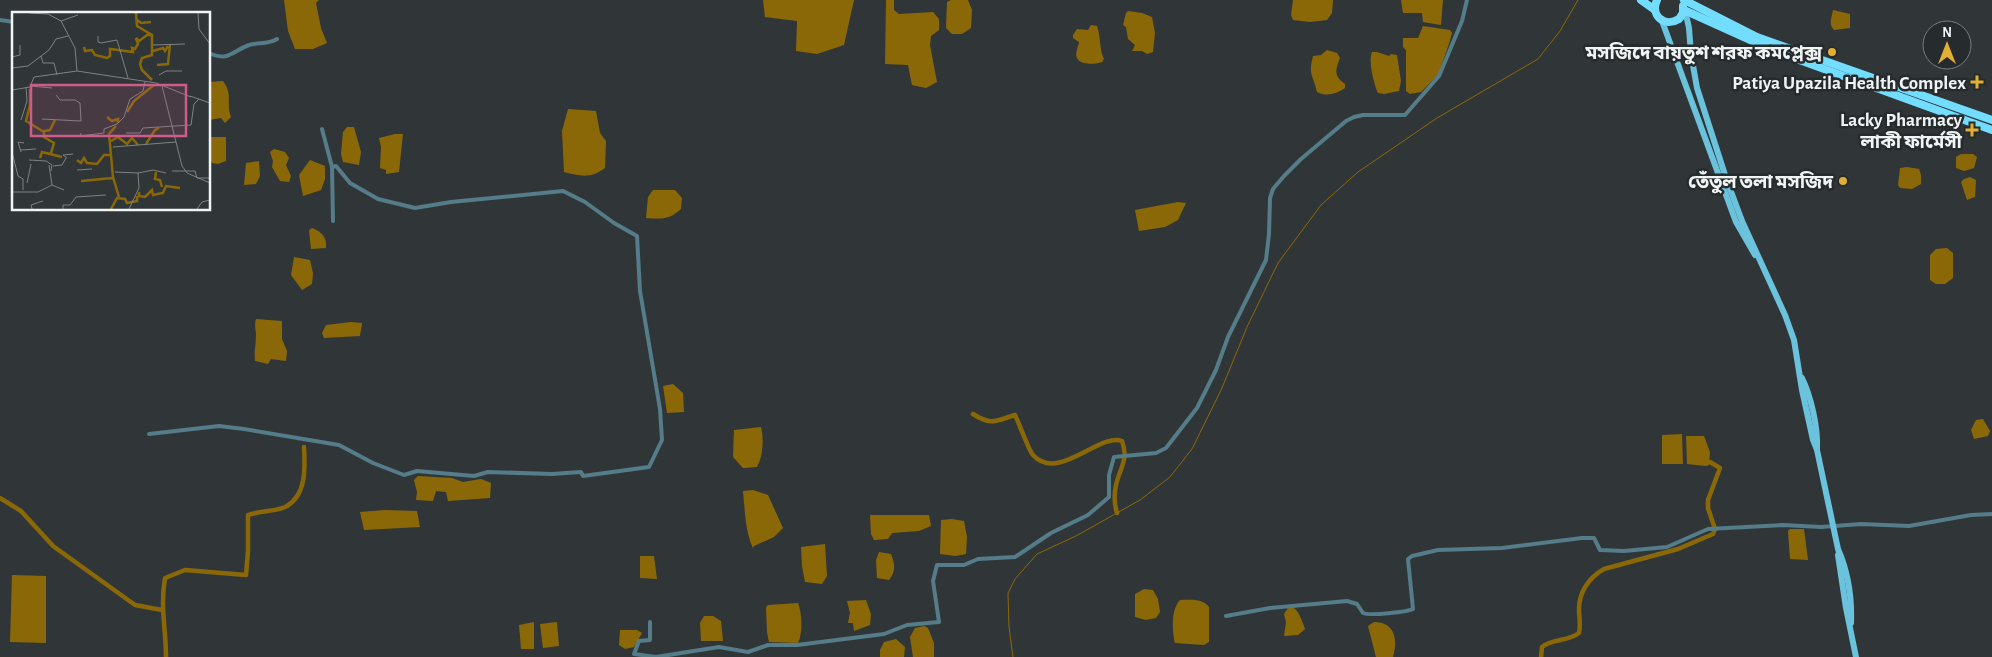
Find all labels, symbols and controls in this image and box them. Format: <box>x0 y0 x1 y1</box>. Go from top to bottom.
inset map <box>12 12 210 210</box>
north arrow <box>1922 20 1972 70</box>
text: N <box>1942 26 1952 40</box>
place label: মসজিদে বায়তুশ শরফ কমপ্লেক্স <box>1584 42 1823 65</box>
marker: মসজিদে বায়তুশ শরফ কমপ্লেক্স <box>1826 46 1838 58</box>
place label: Patiya Upazila Health Complex <box>1732 74 1966 93</box>
marker: Patiya Upazila Health Complex <box>1970 75 1984 89</box>
place label: Lacky Pharmacy লাকী ফার্মেসী <box>1840 111 1963 152</box>
marker: Lacky Pharmacy লাকী ফার্মেসী <box>1966 124 1978 136</box>
place label: তেঁতুল তলা মসজিদ <box>1688 170 1833 194</box>
marker: তেঁতুল তলা মসজিদ <box>1837 175 1849 187</box>

